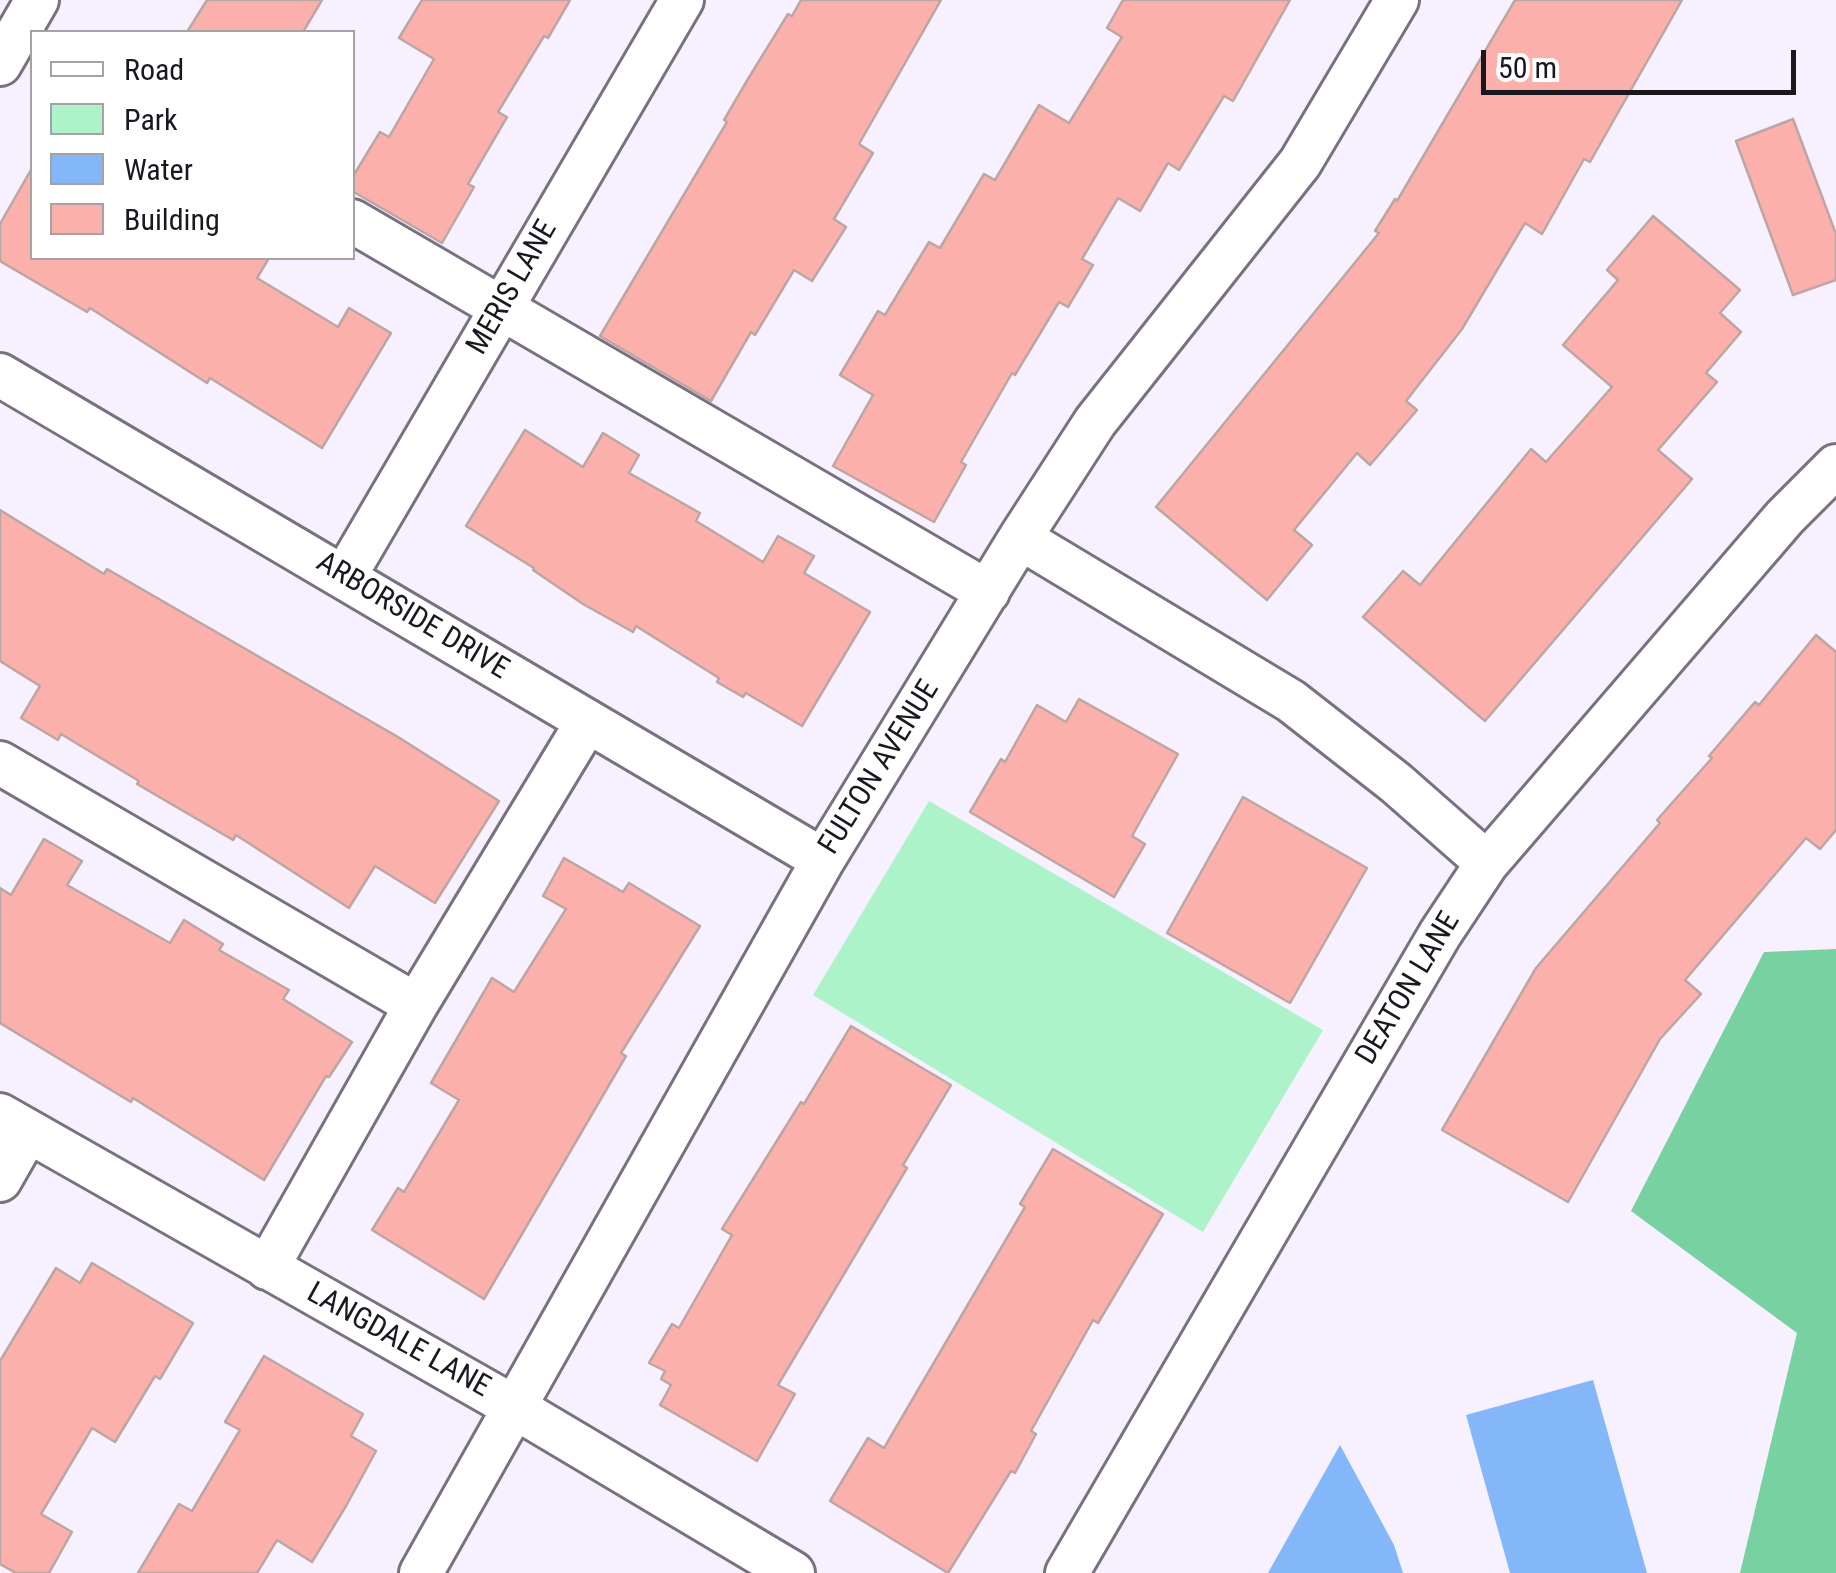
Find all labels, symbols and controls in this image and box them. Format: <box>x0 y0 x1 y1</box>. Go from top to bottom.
legend <box>30 30 355 260</box>
scale bar <box>1486 30 1801 92</box>
text: 50 m <box>1498 50 1557 85</box>
text: Road <box>124 52 184 87</box>
text: Park <box>124 102 178 137</box>
text: Water <box>124 152 193 187</box>
text: Building <box>124 202 220 237</box>
street label: MERIS LANE <box>460 215 566 361</box>
street label: ARBORSIDE DRIVE <box>309 545 515 689</box>
street label: FULTON AVENUE <box>812 674 948 862</box>
street label: DEATON LANE <box>1349 906 1469 1072</box>
street label: LANGDALE LANE <box>300 1276 496 1406</box>

